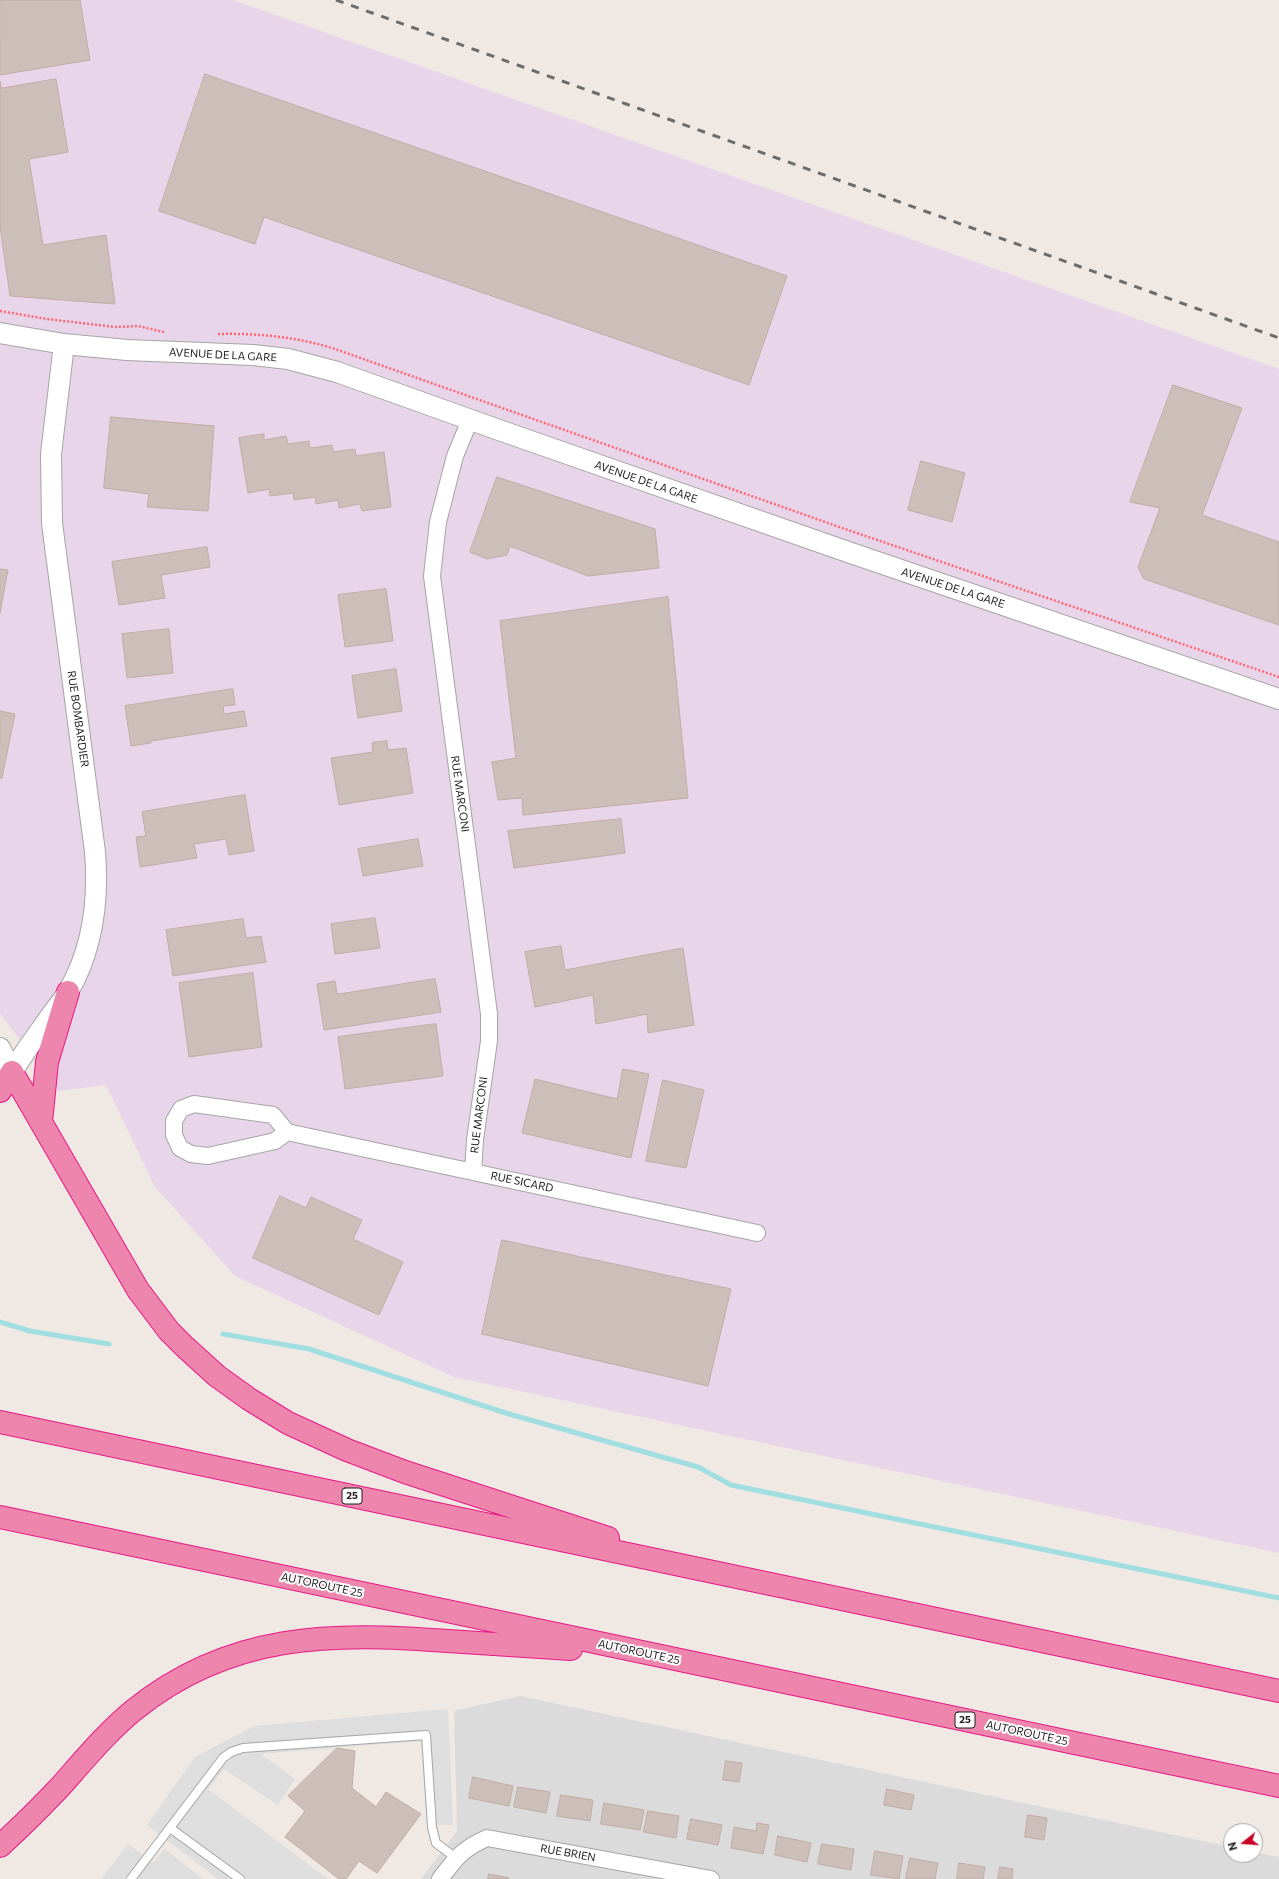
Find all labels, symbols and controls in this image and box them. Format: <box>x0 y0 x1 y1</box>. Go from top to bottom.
street label: AVENUE DE LA GARE <box>169 346 277 364</box>
street label: AVENUE DE LA GARE <box>593 458 699 506</box>
street label: AVENUE DE LA GARE <box>900 565 1006 611</box>
street label: RUE BOMBARDIER <box>65 670 91 768</box>
street label: RUE MARCONI <box>448 755 472 833</box>
street label: RUE MARCONI <box>468 1076 490 1154</box>
street label: RUE SICARD <box>489 1169 555 1195</box>
road number: 25 <box>342 1488 362 1504</box>
street label: AUTOROUTE 25 <box>280 1570 364 1600</box>
street label: AUTOROUTE 25 <box>597 1637 681 1667</box>
road number: 25 <box>955 1712 975 1728</box>
street label: AUTOROUTE 25 <box>985 1718 1069 1748</box>
north arrow <box>1223 1823 1263 1863</box>
text: N <box>1225 1841 1239 1852</box>
street label: RUE BRIEN <box>539 1842 597 1864</box>

